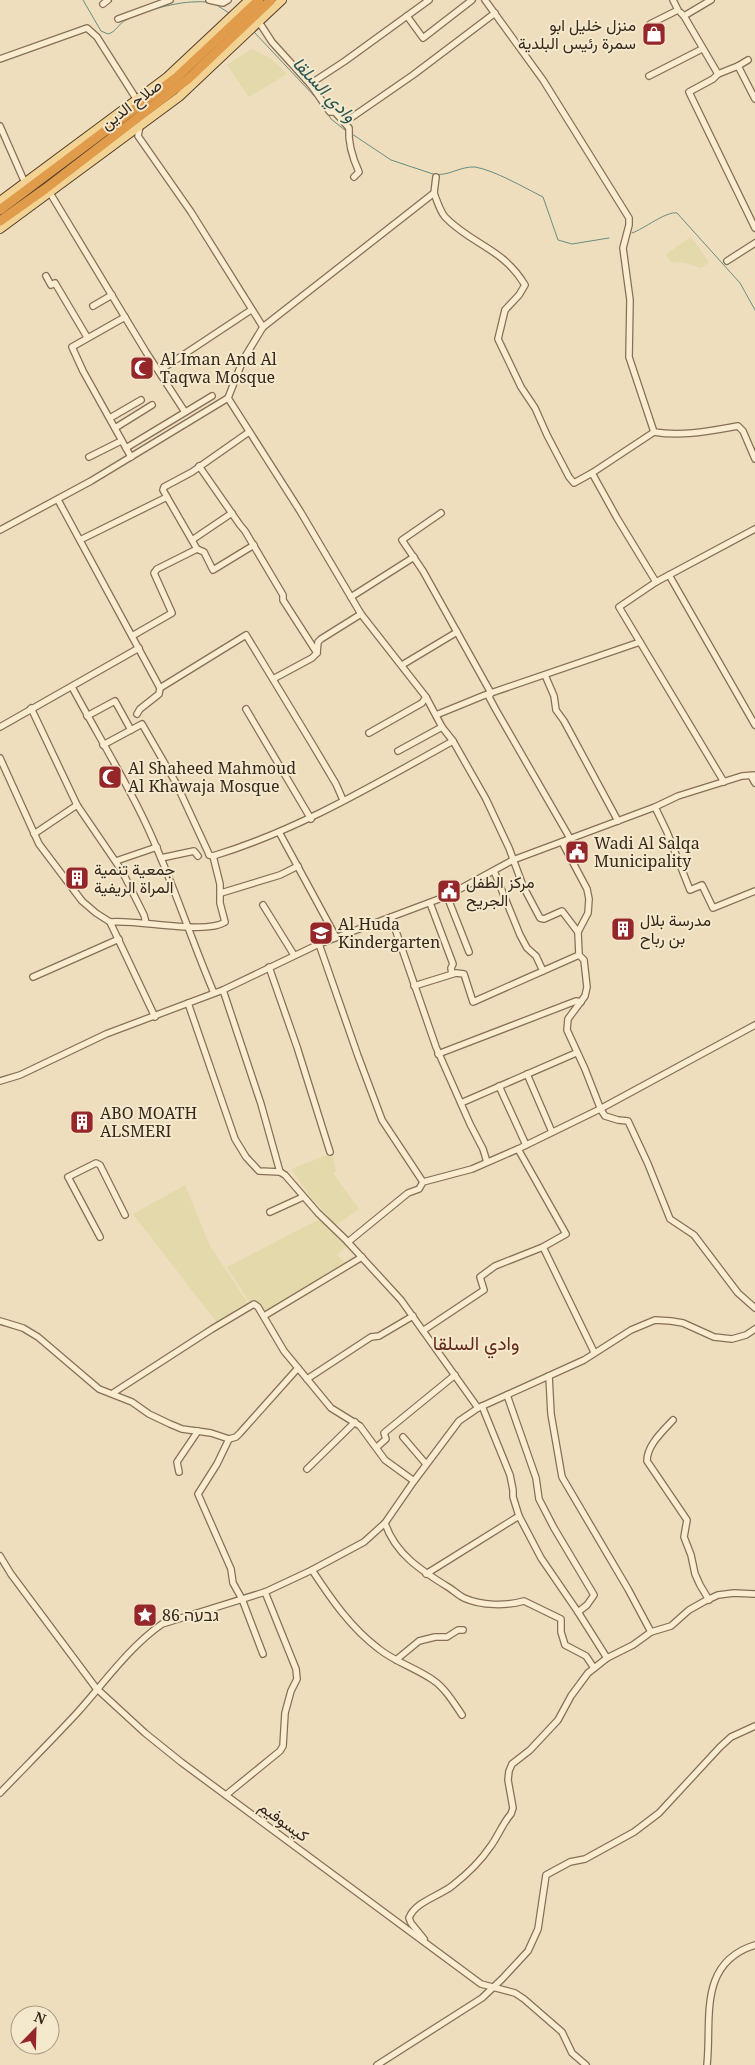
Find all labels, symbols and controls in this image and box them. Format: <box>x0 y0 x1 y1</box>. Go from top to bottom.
place label: منزل خليل ابو سمرة رئيس البلدية <box>518 14 636 54</box>
shop icon: منزل خليل ابو سمرة رئيس البلدية <box>641 21 667 47</box>
water label: وادي السلقا <box>285 51 362 130</box>
street label: صلاح الدين <box>96 74 167 135</box>
place label: Al Iman And Al Taqwa Mosque <box>160 348 277 388</box>
mosque icon: Al Iman And Al Taqwa Mosque <box>129 355 155 381</box>
place label: Al Shaheed Mahmoud Al Khawaja Mosque <box>128 757 296 797</box>
mosque icon: Al Shaheed Mahmoud Al Khawaja Mosque <box>97 764 123 790</box>
place label: Wadi Al Salqa Municipality <box>594 832 700 872</box>
public building icon: Wadi Al Salqa Municipality <box>564 839 590 865</box>
place label: جمعية تنمية المراة الريفية <box>94 858 176 898</box>
building icon: جمعية تنمية المراة الريفية <box>64 865 90 891</box>
place label: مركز الطفل الجريح <box>466 871 534 912</box>
public building icon: مركز الطفل الجريح <box>436 878 462 904</box>
place label: مدرسة بلال بن رباح <box>640 909 711 950</box>
place label: Al Huda Kindergarten <box>338 913 440 953</box>
building icon: مدرسة بلال بن رباح <box>610 916 636 942</box>
school or university icon: Al Huda Kindergarten <box>308 920 334 946</box>
place label: ABO MOATH ALSMERI <box>100 1102 197 1142</box>
building icon: ABO MOATH ALSMERI <box>69 1109 95 1135</box>
district label: وادي السلقا <box>433 1330 519 1359</box>
place icon: גבעה 86 <box>132 1602 158 1628</box>
place label: גבעה 86 <box>162 1604 219 1626</box>
street label: كيسوفيم <box>255 1795 313 1847</box>
north arrow <box>10 2005 60 2055</box>
text: N <box>31 2007 49 2028</box>

